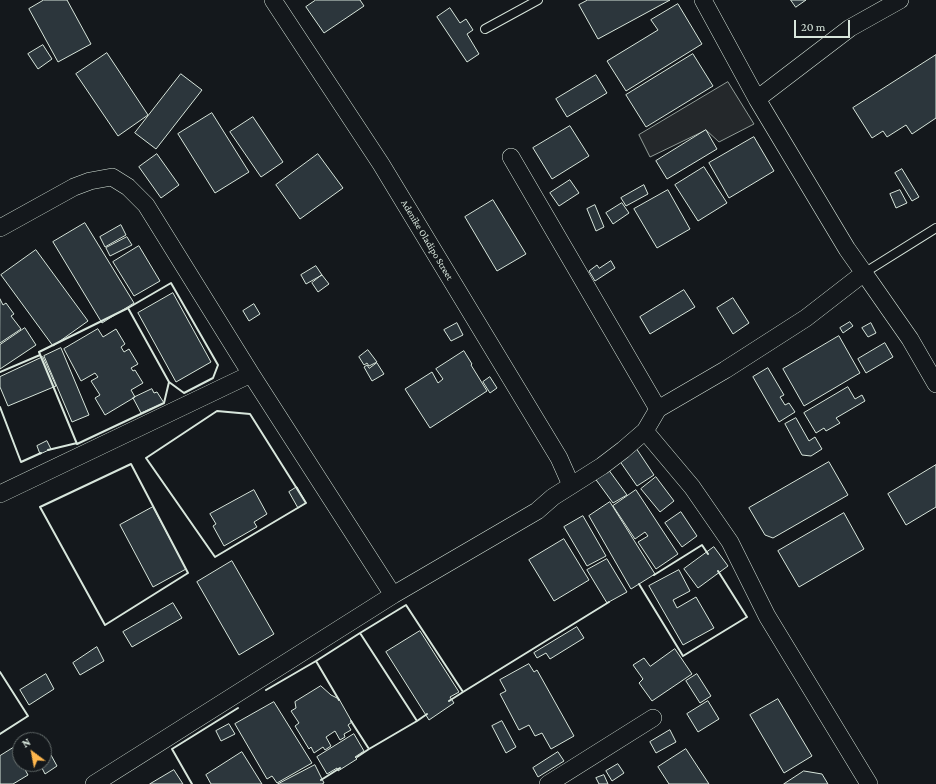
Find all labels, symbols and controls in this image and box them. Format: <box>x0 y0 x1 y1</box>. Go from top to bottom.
scale bar <box>796 12 852 38</box>
text: 20 m <box>801 20 825 34</box>
street label: Adenike Oladipo Street <box>398 198 456 282</box>
north arrow <box>12 732 52 772</box>
text: N <box>20 736 33 750</box>

